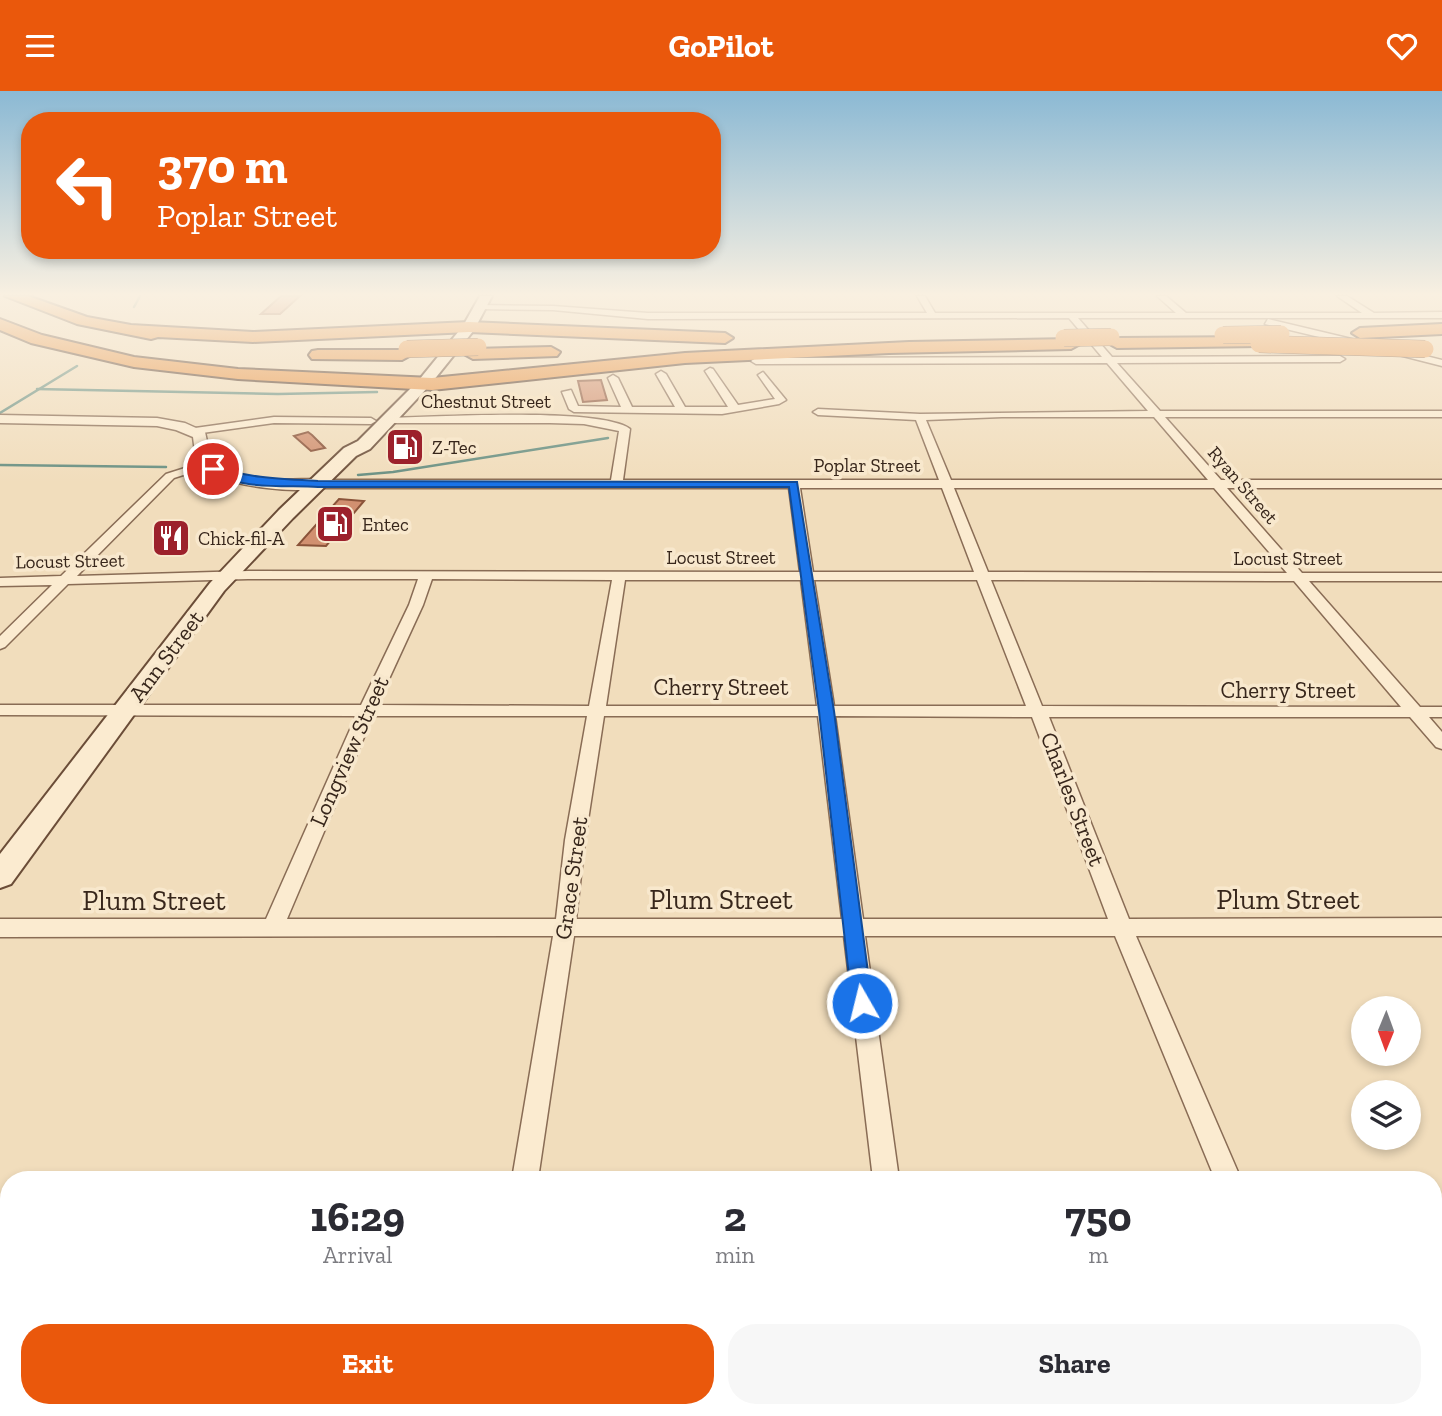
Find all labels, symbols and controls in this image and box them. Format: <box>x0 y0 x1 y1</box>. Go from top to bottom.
icon: menu <box>21 27 59 65</box>
text: GoPilot <box>668 27 774 65</box>
icon: heart <box>1383 27 1421 65</box>
text: 370 m <box>157 137 288 196</box>
icon: left <box>42 140 133 231</box>
text: Poplar Street <box>157 197 337 235</box>
street label: Chestnut Street <box>421 390 551 413</box>
fuel station icon: Z-Tec <box>384 426 426 468</box>
place label: Z-Tec <box>432 436 477 459</box>
pin <box>183 439 243 499</box>
street label: Ryan Street <box>1203 441 1283 529</box>
icon: arrive <box>194 450 232 488</box>
street label: Poplar Street <box>814 454 920 477</box>
fuel station icon: Entec <box>314 503 356 545</box>
place label: Entec <box>362 513 409 536</box>
restaurant icon: Chick-fil-A <box>150 517 192 559</box>
place label: Chick-fil-A <box>198 527 285 550</box>
street label: Locust Street <box>666 546 776 569</box>
street label: Locust Street <box>1233 547 1343 570</box>
street label: Locust Street <box>15 549 125 573</box>
street label: Ann Street <box>123 604 210 707</box>
street label: Longview Street <box>303 671 395 831</box>
street label: Cherry Street <box>654 673 789 701</box>
street label: Cherry Street <box>1221 676 1356 704</box>
street label: Charles Street <box>1035 728 1112 870</box>
street label: Grace Street <box>549 814 594 941</box>
street label: Plum Street <box>649 883 793 916</box>
street label: Plum Street <box>1216 883 1360 916</box>
street label: Plum Street <box>82 884 226 917</box>
position arrow <box>825 966 899 1040</box>
north arrow <box>1351 996 1421 1066</box>
map controls <box>1351 996 1421 1150</box>
button: layers <box>1351 1080 1421 1150</box>
text: 16:29 <box>310 1191 405 1242</box>
text: 2 <box>724 1191 746 1242</box>
text: 750 <box>1065 1191 1132 1242</box>
text: Arrival <box>323 1241 392 1269</box>
text: min <box>715 1241 755 1269</box>
text: m <box>1088 1241 1108 1269</box>
button: Exit <box>21 1324 714 1404</box>
button: Share <box>728 1324 1421 1404</box>

